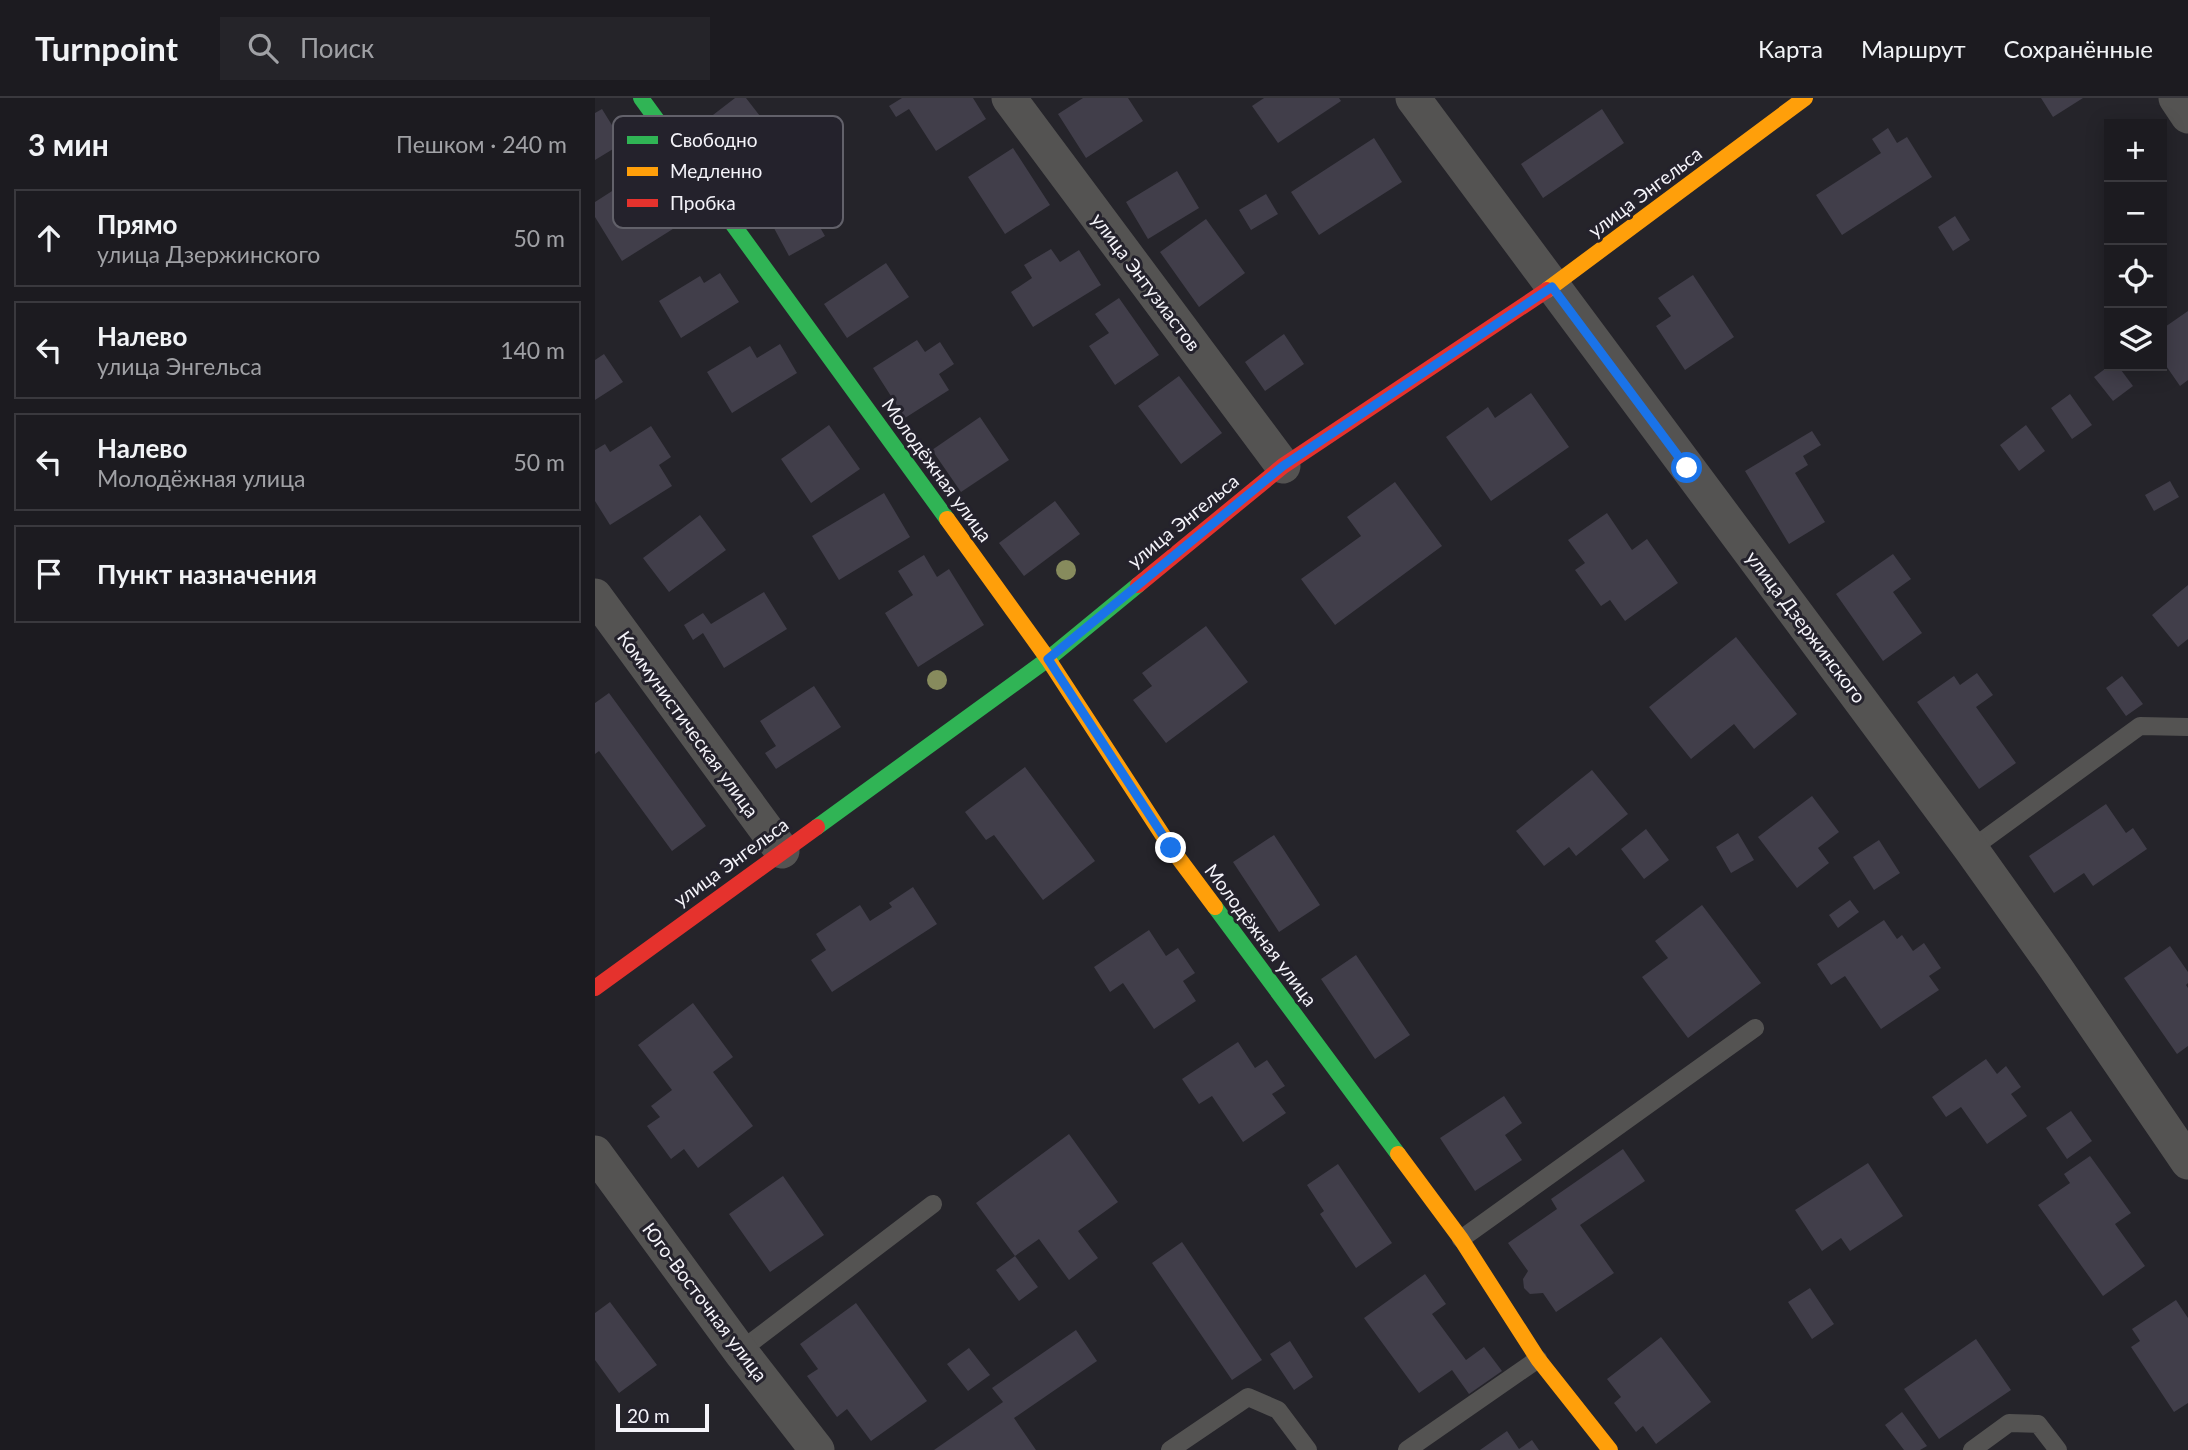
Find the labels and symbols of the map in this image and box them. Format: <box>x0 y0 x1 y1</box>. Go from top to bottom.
legend <box>613 116 843 228</box>
text: Свободно <box>670 128 758 151</box>
street label: улица Энгельса <box>1583 141 1706 242</box>
text: Медленно <box>670 159 762 182</box>
text: Пробка <box>670 191 736 214</box>
street label: улица Энтузиастов <box>1087 208 1206 355</box>
street label: Молодёжная улица <box>878 393 997 546</box>
route start <box>1671 452 1702 483</box>
street label: улица Энгельса <box>1122 469 1243 572</box>
street label: улица Дзержинского <box>1742 546 1871 707</box>
street label: Коммунистическая улица <box>613 626 764 821</box>
street label: улица Энгельса <box>669 812 793 911</box>
route end <box>1155 832 1186 863</box>
street label: Молодёжная улица <box>1200 859 1322 1010</box>
street label: Юго-Восточная улица <box>638 1218 773 1386</box>
scale bar <box>616 1401 709 1433</box>

